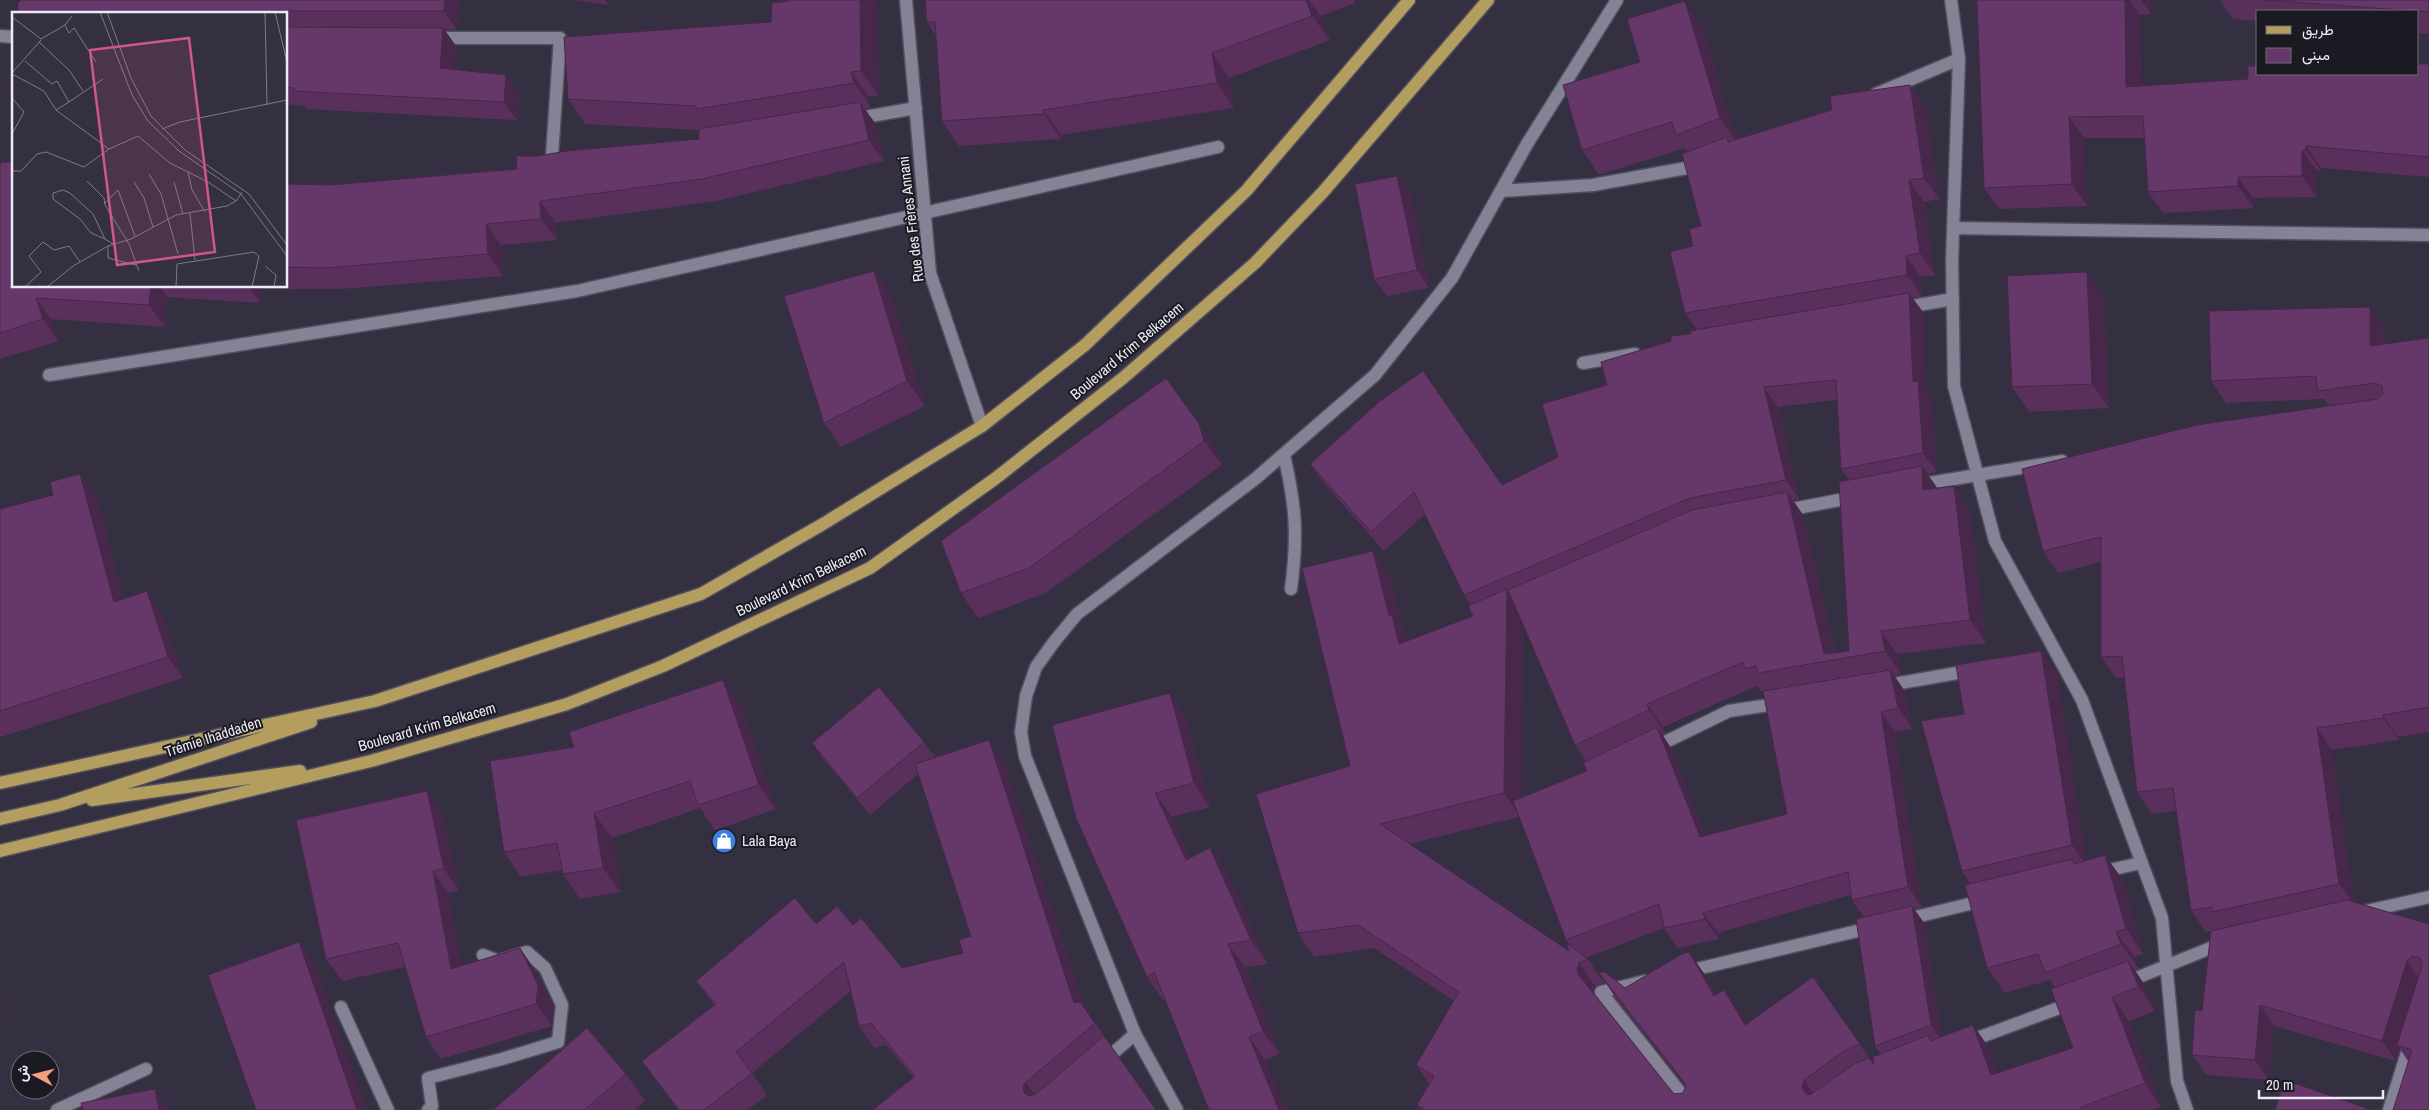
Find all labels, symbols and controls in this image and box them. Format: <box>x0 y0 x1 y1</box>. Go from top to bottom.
legend <box>2256 10 2419 75</box>
inset map <box>12 12 288 288</box>
text: طريق <box>2302 19 2334 40</box>
text: مبنى <box>2302 44 2330 65</box>
street label: Rue des Frères Annani <box>892 155 929 283</box>
street label: Boulevard Krim Belkacem <box>1065 297 1188 404</box>
street label: Boulevard Krim Belkacem <box>732 540 869 621</box>
street label: Boulevard Krim Belkacem <box>356 697 498 756</box>
street label: Trémie Ihaddaden <box>162 711 264 762</box>
shop icon: Lala Baya <box>711 828 737 854</box>
place label: Lala Baya <box>742 830 797 851</box>
north arrow <box>10 1050 60 1100</box>
text: ش <box>12 1064 32 1083</box>
scale bar <box>2259 1068 2383 1100</box>
text: 20 m <box>2266 1074 2293 1095</box>

